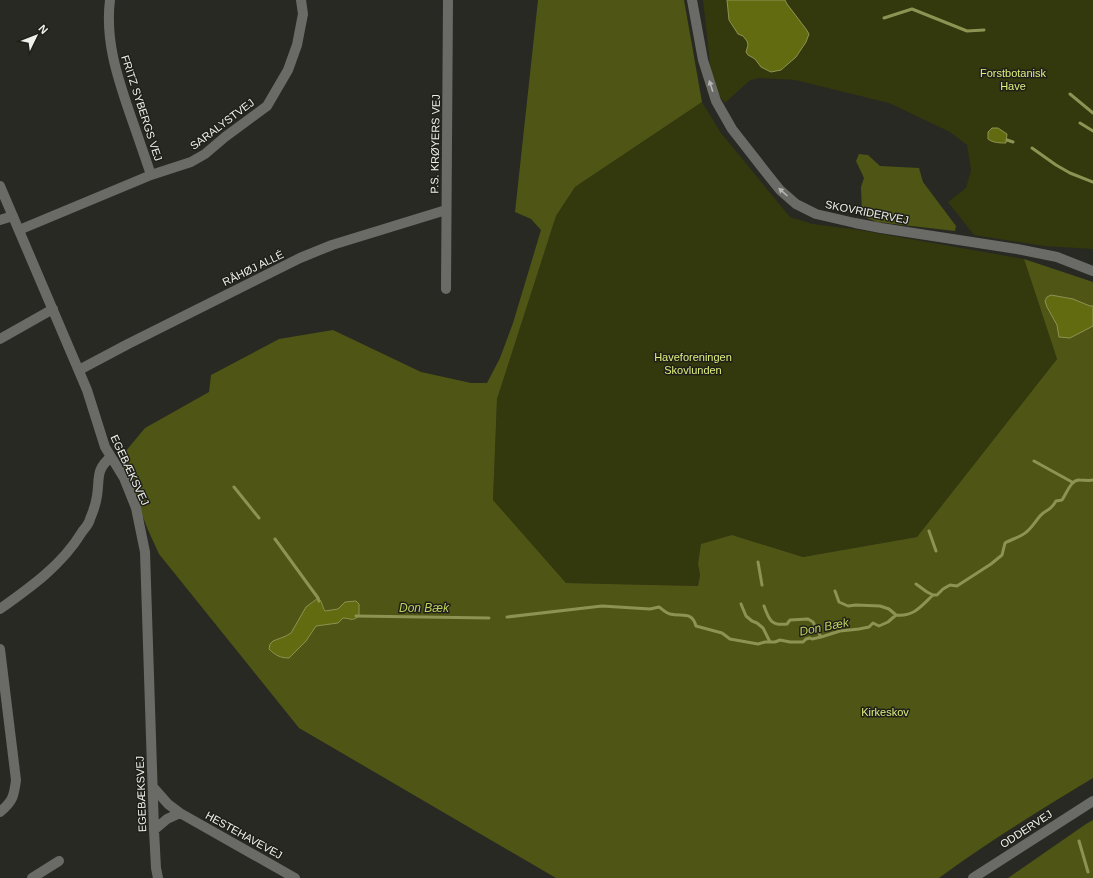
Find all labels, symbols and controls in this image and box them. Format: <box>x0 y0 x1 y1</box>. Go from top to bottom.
north arrow <box>16 16 56 56</box>
text: N <box>36 22 50 36</box>
street label: FRITZ SYBERGS VEJ <box>119 54 165 162</box>
park label: Forstbotanisk Have <box>980 67 1047 92</box>
one-way arrow <box>707 80 713 92</box>
street label: P.S. KRØYERS VEJ <box>428 94 442 194</box>
street label: SARALYSTVEJ <box>188 96 256 152</box>
one-way arrow <box>778 188 789 197</box>
street label: SKOVRIDERVEJ <box>824 198 910 226</box>
street label: RÅHØJ ALLÉ <box>220 248 286 288</box>
park label: Haveforeningen Skovlunden <box>654 351 732 376</box>
street label: EGEBÆKSVEJ <box>108 433 152 507</box>
water label: Don Bæk <box>399 601 450 615</box>
water label: Don Bæk <box>798 615 851 639</box>
park label: Kirkeskov <box>861 706 909 718</box>
street label: EGEBÆKSVEJ <box>134 756 148 832</box>
street label: ODDERVEJ <box>998 808 1054 850</box>
street label: HESTEHAVEVEJ <box>203 809 285 861</box>

